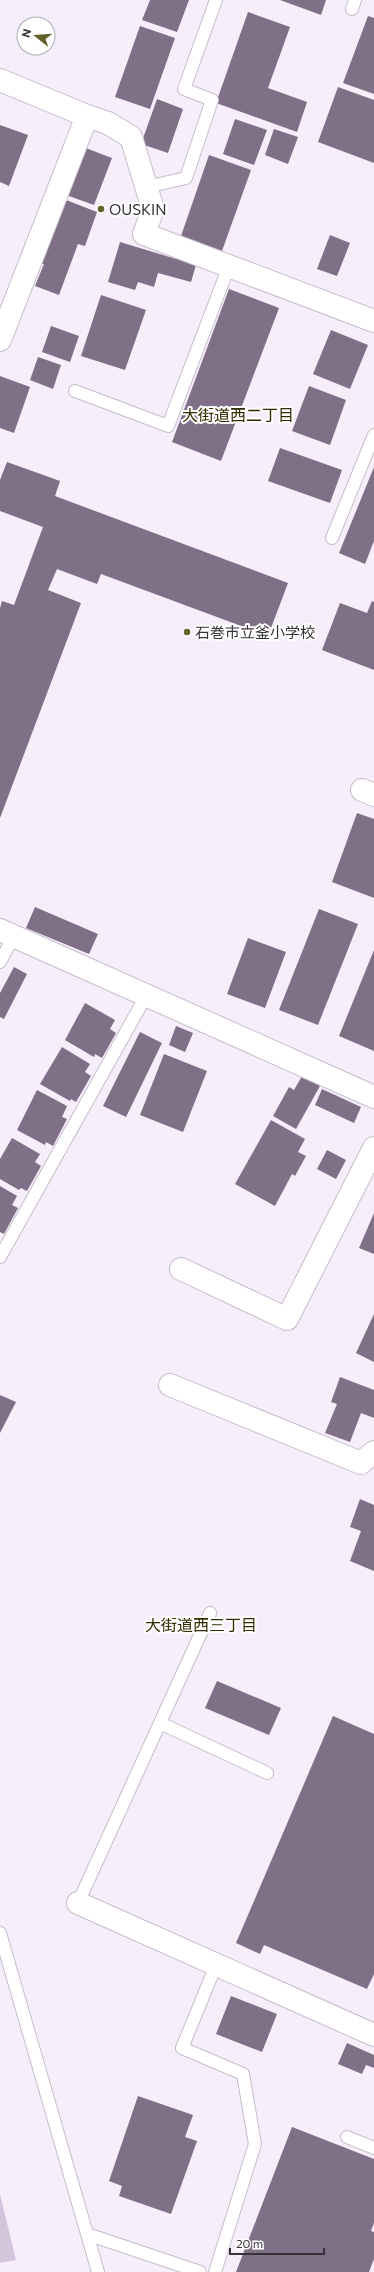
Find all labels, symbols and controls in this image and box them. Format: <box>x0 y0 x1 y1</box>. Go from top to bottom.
north arrow <box>16 16 56 56</box>
text: N <box>19 27 33 39</box>
place label: OUSKIN <box>109 200 167 218</box>
marker: OUSKIN <box>96 204 106 214</box>
district label: 大街道西二丁目 <box>182 405 294 424</box>
place label: 石巻市立釜小学校 <box>195 623 315 641</box>
marker: 石巻市立釜小学校 <box>182 627 192 637</box>
district label: 大街道西三丁目 <box>145 1615 257 1634</box>
scale bar <box>230 2230 324 2256</box>
text: 20 m <box>236 2236 263 2250</box>

